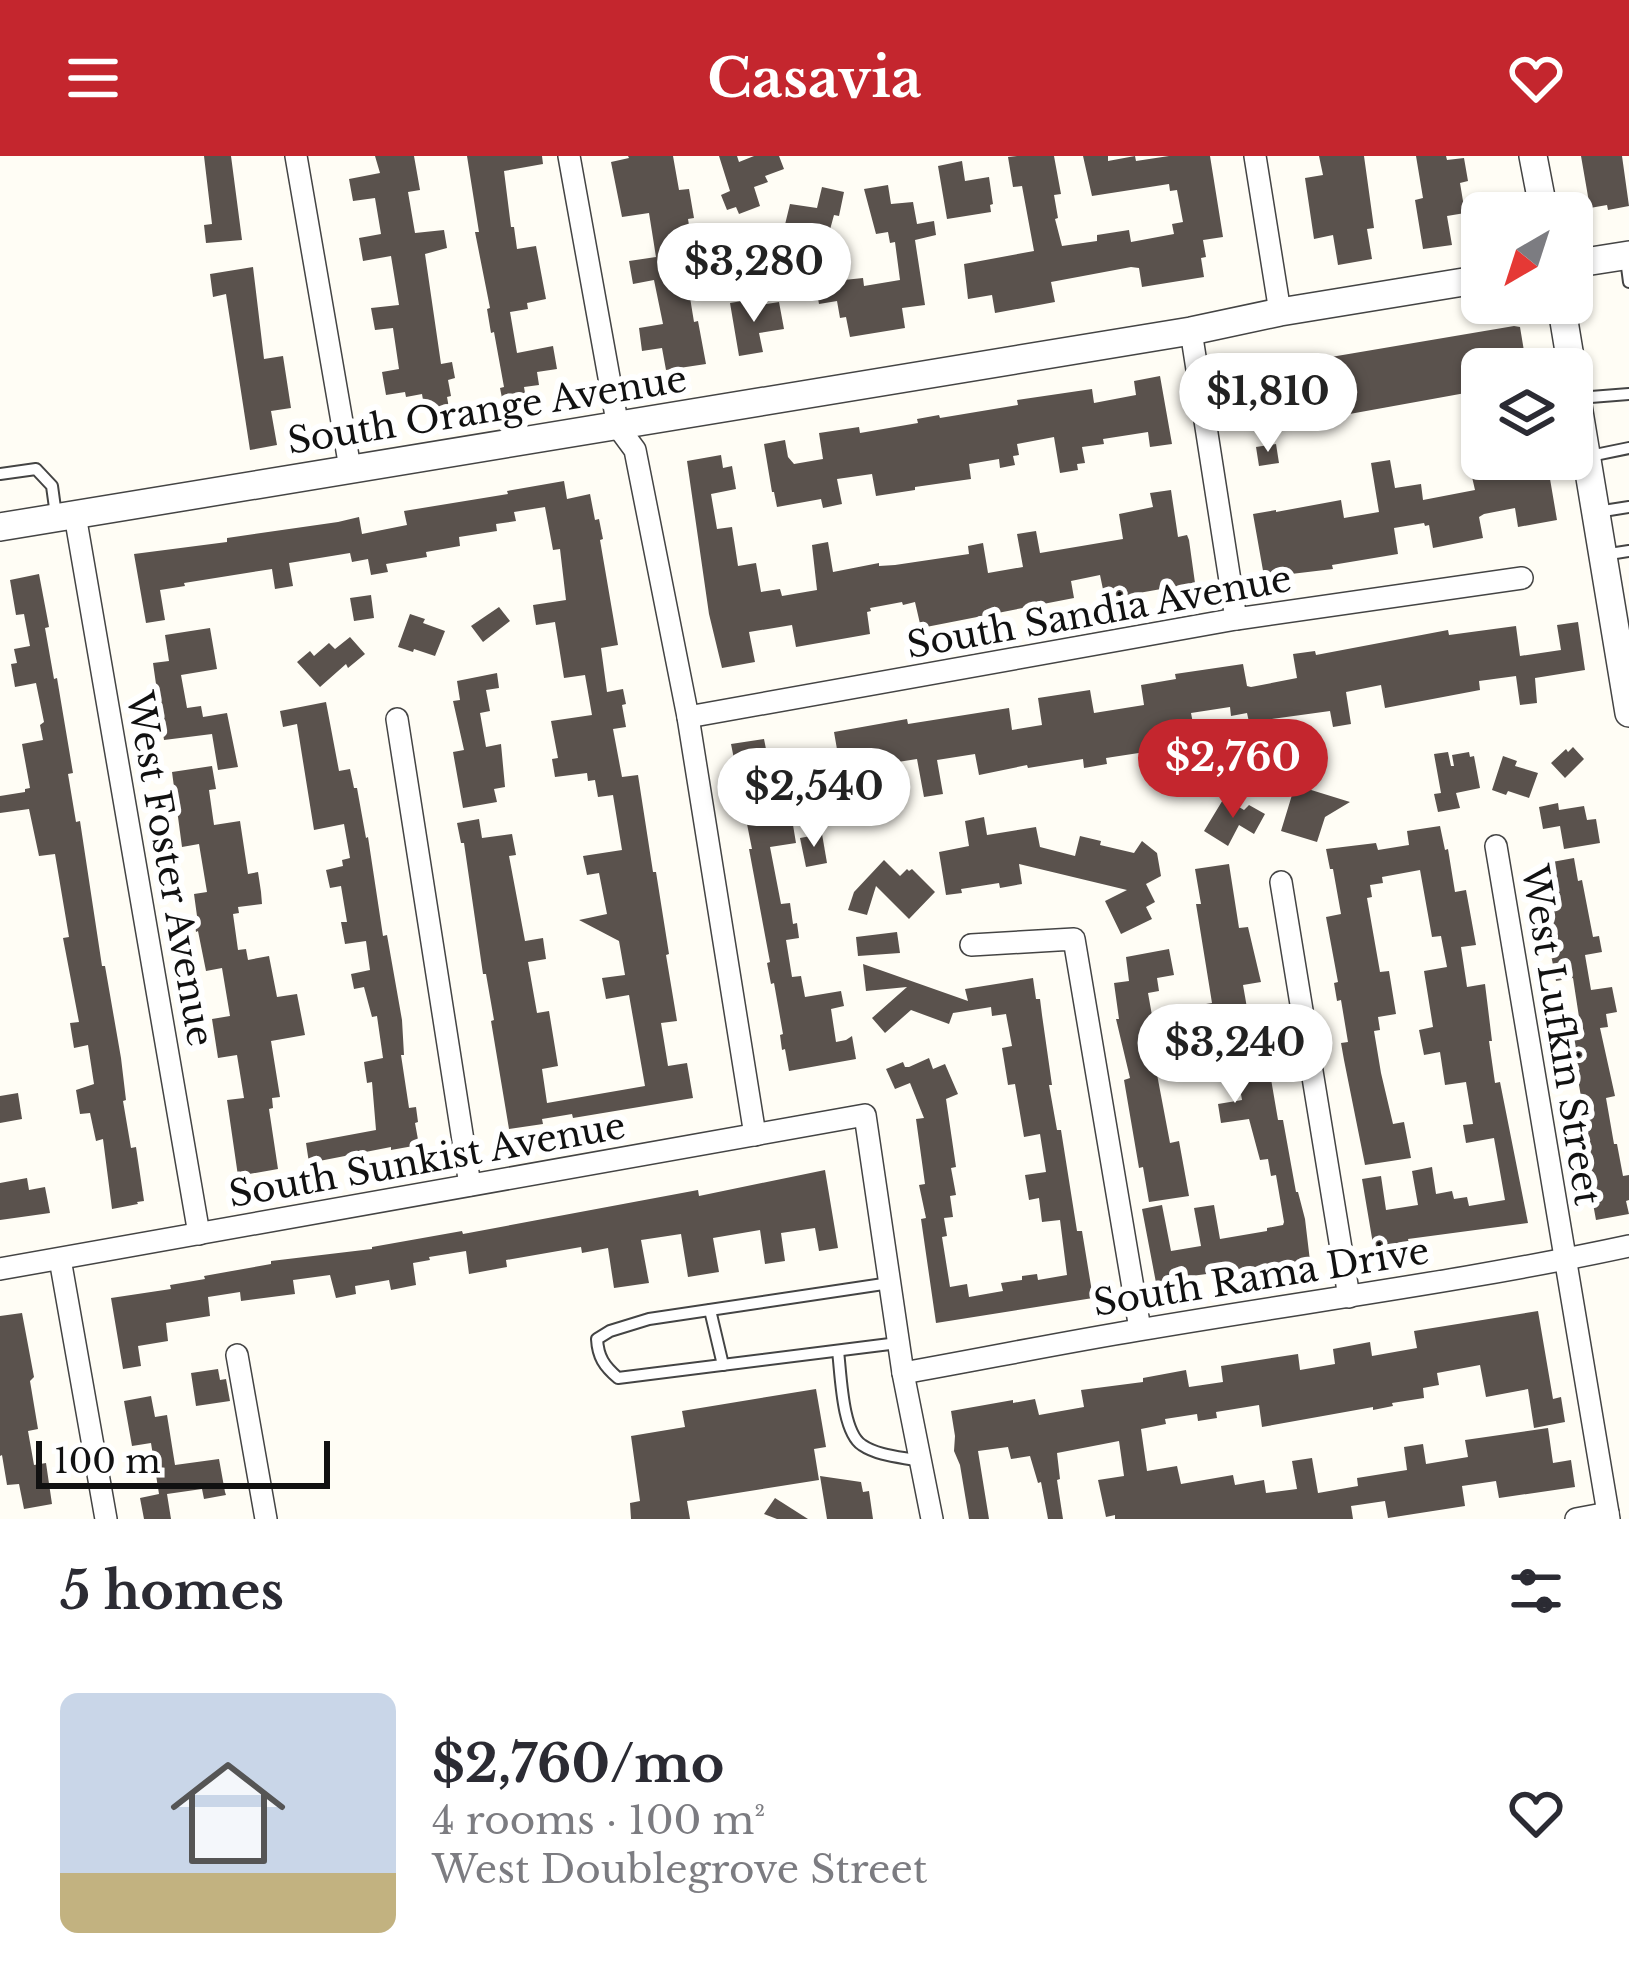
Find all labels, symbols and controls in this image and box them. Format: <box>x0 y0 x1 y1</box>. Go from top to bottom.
icon: menu <box>60 45 126 111</box>
text: Casavia <box>707 45 922 112</box>
icon: heart <box>1503 45 1569 111</box>
north arrow <box>1461 192 1593 324</box>
map controls <box>1461 192 1593 480</box>
pin: $3,280 <box>656 223 852 325</box>
text: $3,280 <box>684 237 824 286</box>
button: layers <box>1461 348 1593 480</box>
pin: $1,810 <box>1170 353 1366 455</box>
street label: South Orange Avenue <box>284 356 690 464</box>
text: $1,810 <box>1206 367 1330 416</box>
street label: South Sandia Avenue <box>903 556 1295 668</box>
street label: West Foster Avenue <box>116 687 223 1050</box>
pin: $2,760 <box>1135 719 1331 821</box>
text: $2,760 <box>1165 733 1301 782</box>
pin: $2,540 <box>716 748 912 850</box>
text: $2,540 <box>744 762 884 811</box>
street label: West Lufkin Street <box>1512 861 1610 1209</box>
pin: $3,240 <box>1137 1004 1333 1106</box>
text: $3,240 <box>1165 1018 1305 1067</box>
street label: South Sunkist Avenue <box>225 1103 629 1217</box>
street label: South Rama Drive <box>1090 1228 1432 1326</box>
scale bar <box>36 1435 330 1488</box>
text: 100 m <box>54 1441 161 1482</box>
icon: filters <box>1503 1558 1569 1624</box>
text: 5 homes <box>60 1560 284 1623</box>
text: $2,760/mo <box>432 1733 724 1796</box>
icon: home <box>156 1741 300 1885</box>
icon: heart <box>1503 1780 1569 1846</box>
text: 4 rooms · 100 m² <box>432 1796 766 1845</box>
text: West Doublegrove Street <box>432 1845 928 1894</box>

